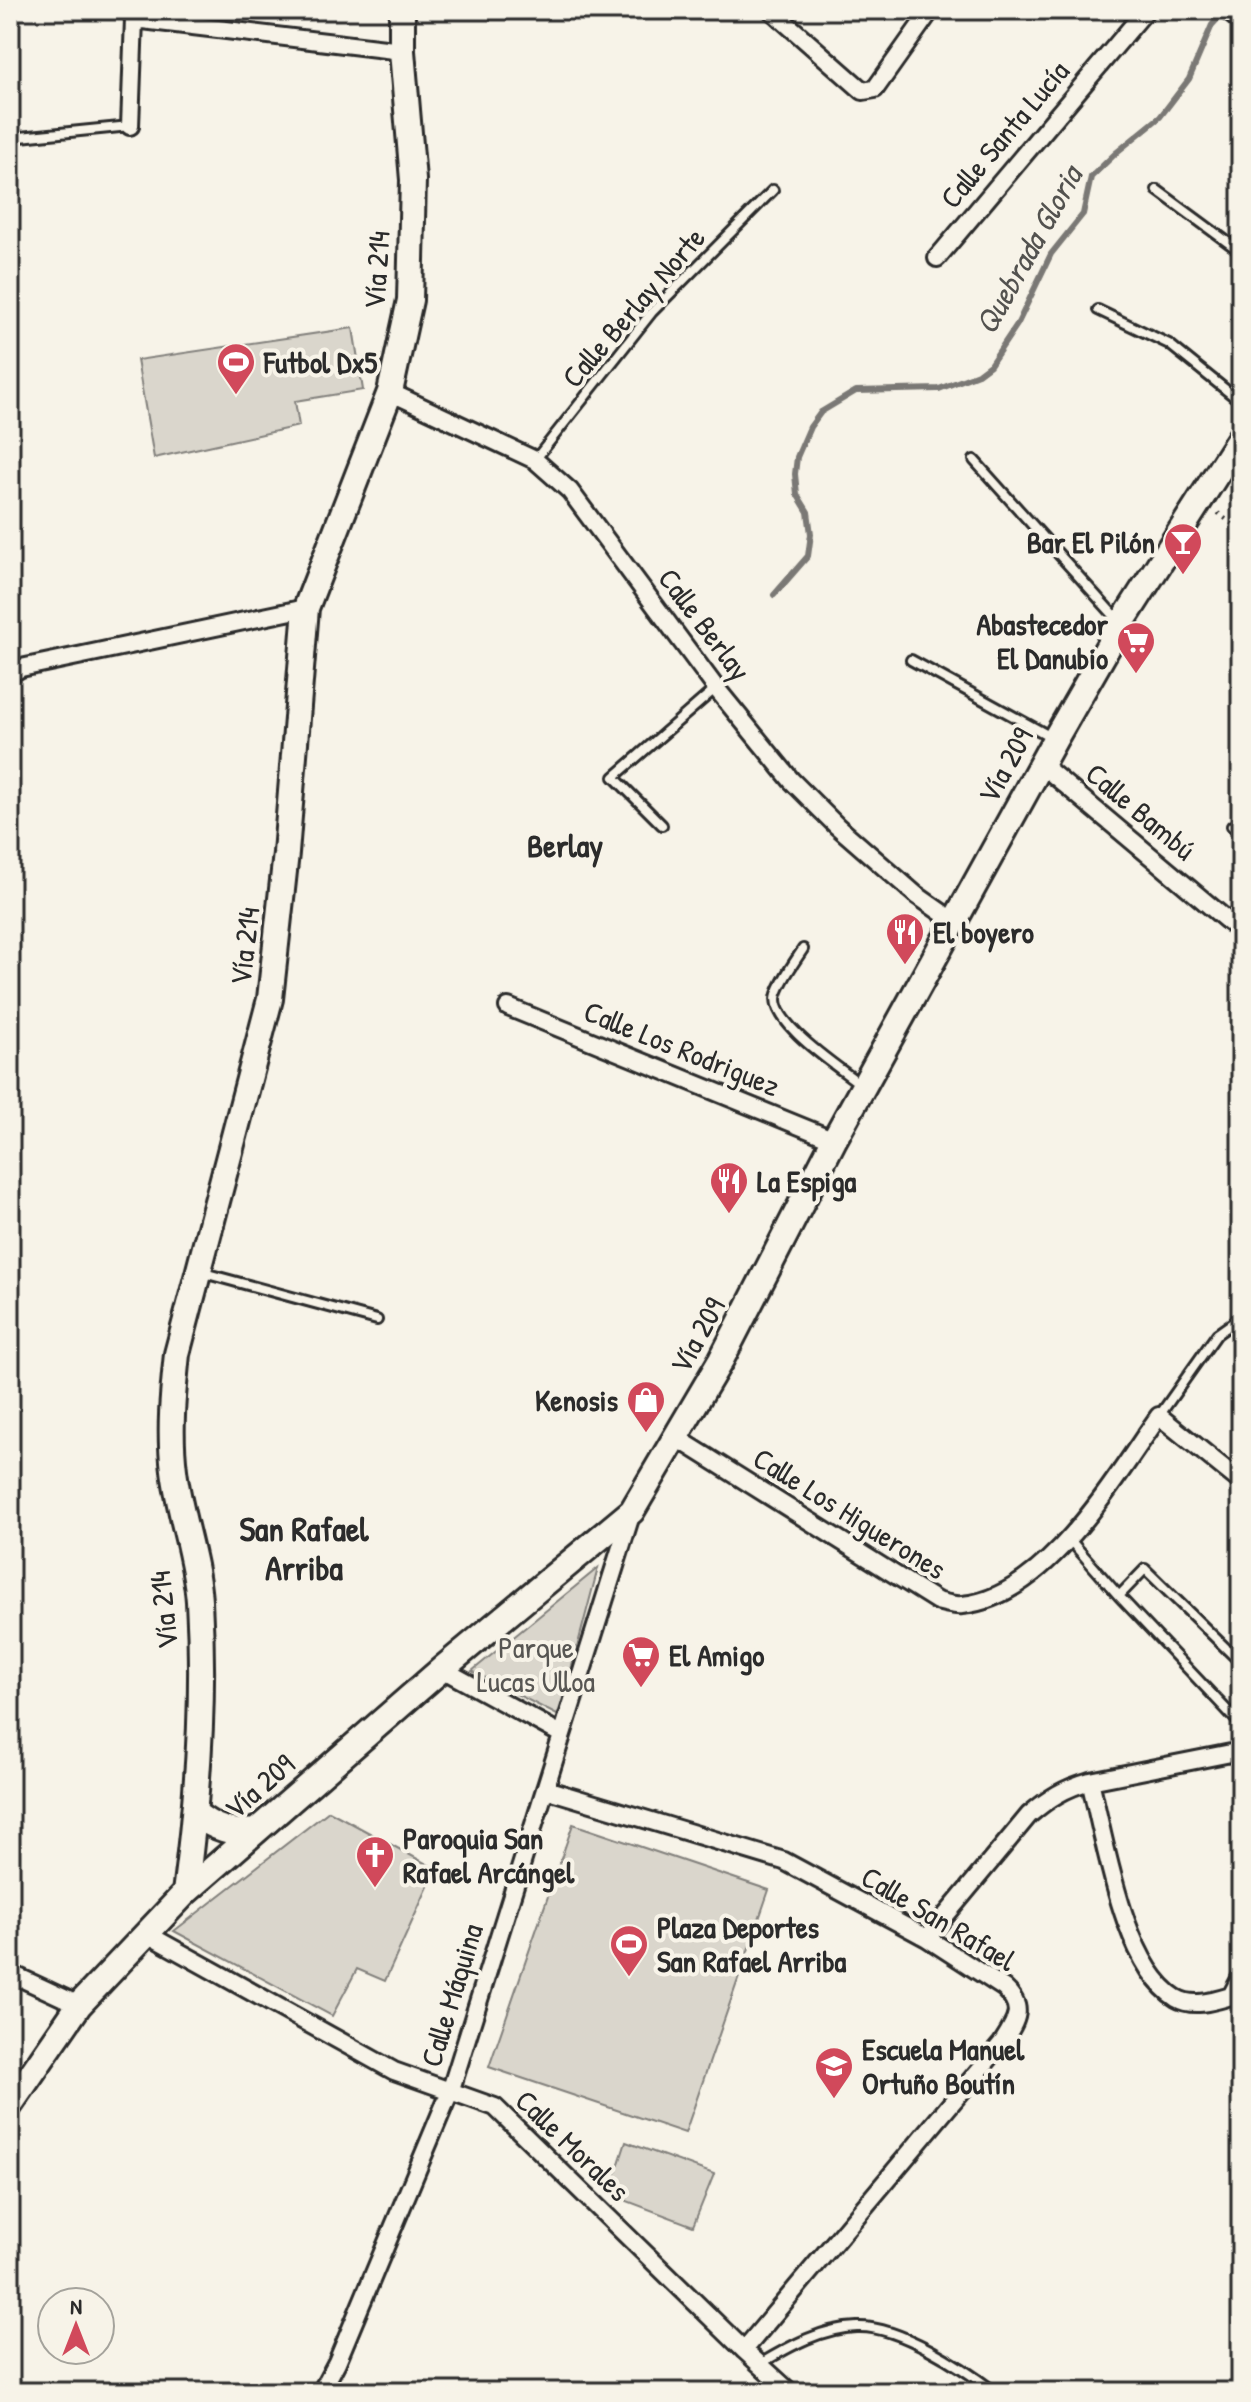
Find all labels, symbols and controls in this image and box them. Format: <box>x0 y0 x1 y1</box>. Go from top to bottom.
street label: Calle Santa Lucía <box>930 52 1078 216</box>
water label: Quebrada Gloria <box>964 155 1093 342</box>
street label: Calle Berlay Norte <box>552 218 714 396</box>
street label: Vía 214 <box>353 229 399 311</box>
sports icon: Futbol Dx5 <box>215 341 257 396</box>
place label: Futbol Dx5 <box>263 342 378 382</box>
bar icon: Bar El Pilón <box>1162 521 1204 576</box>
place label: Bar El Pilón <box>1027 522 1155 562</box>
street label: Calle Berlay <box>650 560 760 688</box>
place label: Abastecedor El Danubio <box>977 604 1108 678</box>
supermarket icon: Abastecedor El Danubio <box>1115 620 1157 675</box>
street label: Vía 209 <box>968 720 1042 810</box>
street label: Calle Bambú <box>1078 753 1204 869</box>
district label: Berlay <box>527 824 603 868</box>
street label: Vía 214 <box>219 905 269 987</box>
restaurant icon: El boyero <box>884 911 926 966</box>
place label: El boyero <box>933 912 1034 953</box>
street label: Calle Los Rodriguez <box>578 991 786 1105</box>
restaurant icon: La Espiga <box>708 1160 750 1215</box>
place label: La Espiga <box>757 1161 857 1202</box>
street label: Vía 209 <box>660 1290 734 1380</box>
shop icon: Kenosis <box>625 1379 667 1434</box>
place label: Kenosis <box>535 1380 618 1420</box>
street label: Calle Los Higuerones <box>746 1438 954 1588</box>
district label: San Rafael Arriba <box>240 1506 369 1591</box>
street label: Vía 214 <box>139 1569 187 1651</box>
park label: Parque Lucas Ulloa <box>477 1627 595 1701</box>
supermarket icon: El Amigo <box>620 1634 662 1689</box>
place label: El Amigo <box>669 1635 764 1676</box>
street label: Vía 209 <box>215 1744 303 1828</box>
place label: Paroquia San Rafael Arcángel <box>403 1818 575 1893</box>
church icon: Paroquia San Rafael Arcángel <box>354 1834 396 1889</box>
street label: Calle San Rafael <box>854 1856 1024 1980</box>
place label: Plaza Deportes San Rafael Arriba <box>657 1907 847 1981</box>
street label: Calle Máquina <box>410 1918 492 2071</box>
sports icon: Plaza Deportes San Rafael Arriba <box>608 1923 650 1978</box>
place label: Escuela Manuel Ortuño Boutín <box>862 2029 1025 2103</box>
school or university icon: Escuela Manuel Ortuño Boutín <box>813 2045 855 2100</box>
street label: Calle Morales <box>507 2080 639 2210</box>
north arrow <box>36 2286 116 2366</box>
text: N <box>70 2291 82 2321</box>

